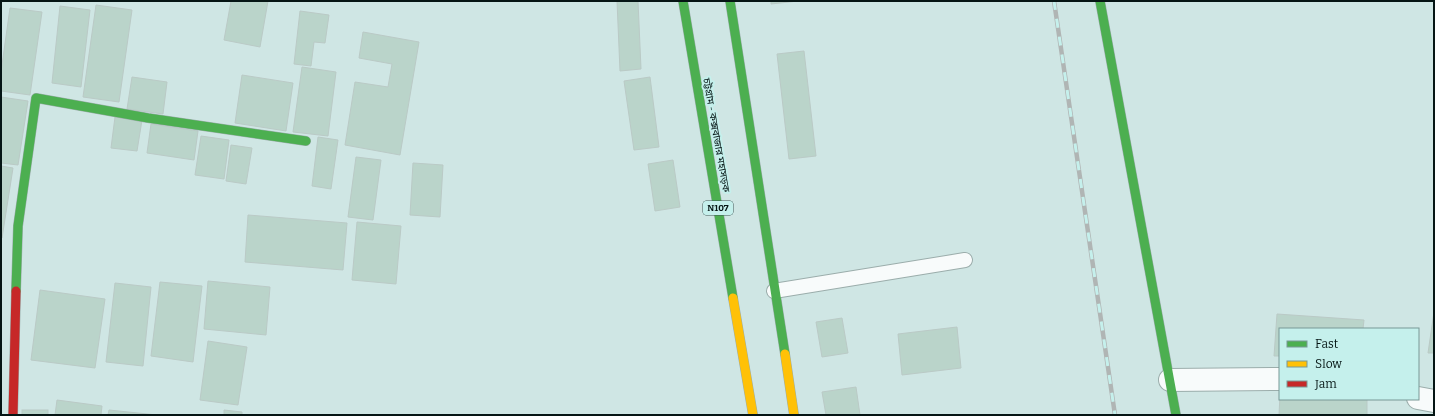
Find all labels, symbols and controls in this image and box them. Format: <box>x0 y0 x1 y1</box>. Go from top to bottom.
street label: চট্টগ্রাম - কক্সবাজার মহাসড়ক <box>700 76 732 194</box>
road number: N107 <box>703 201 733 215</box>
legend <box>1279 328 1419 400</box>
text: Fast <box>1315 337 1339 351</box>
text: Slow <box>1315 357 1342 371</box>
text: Jam <box>1314 377 1337 391</box>

